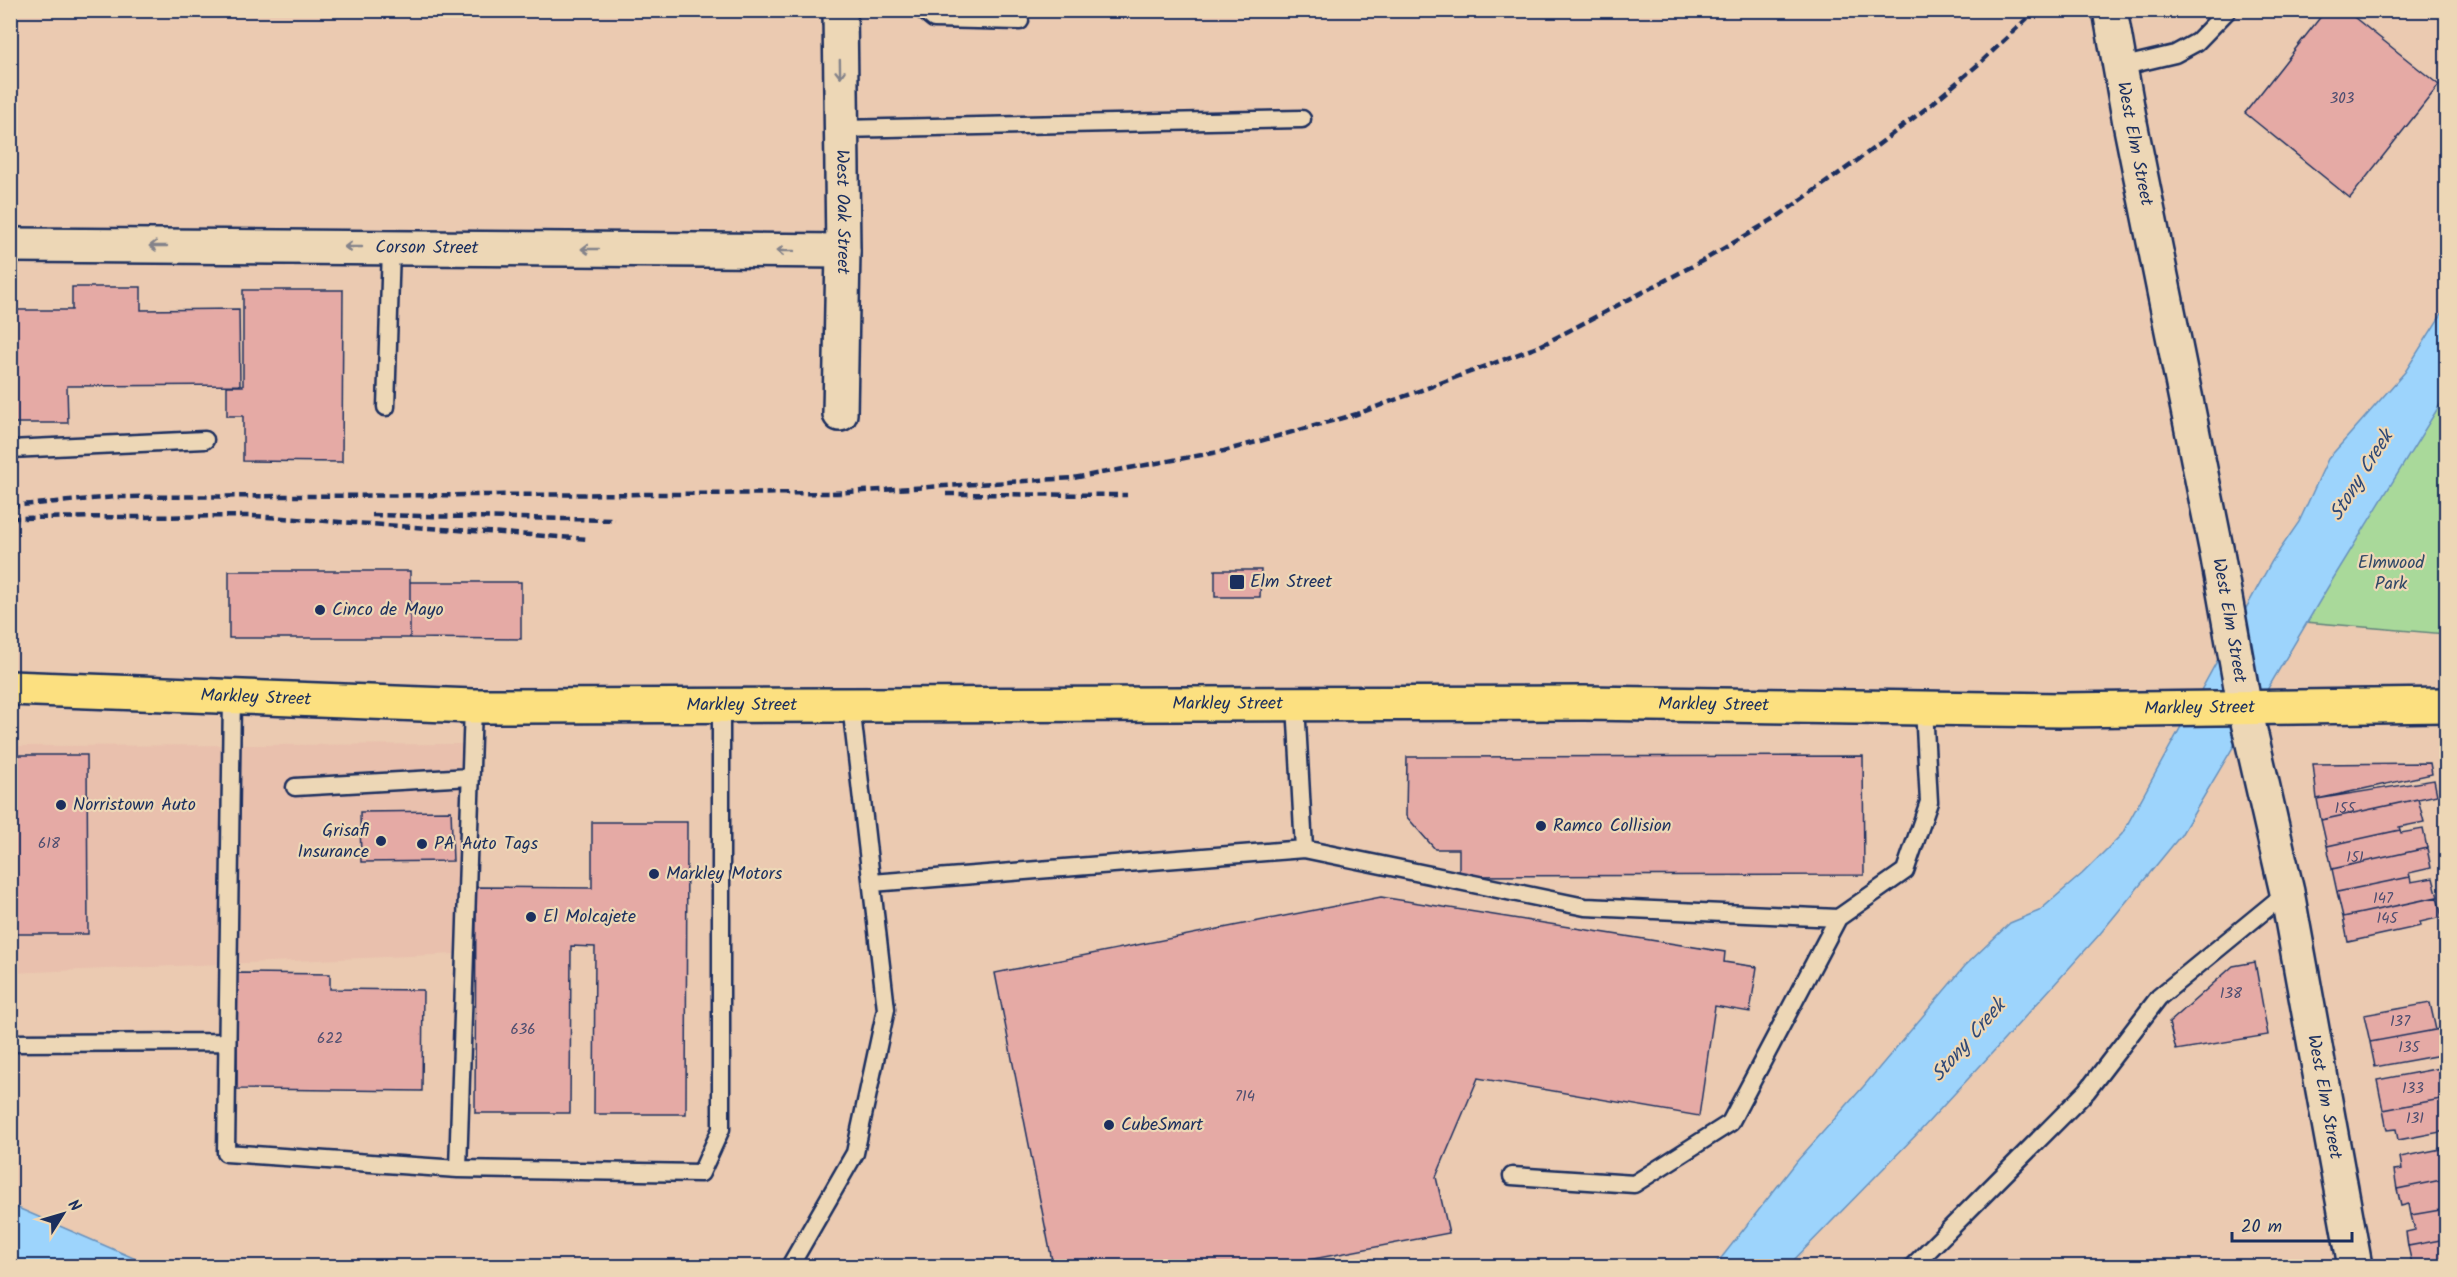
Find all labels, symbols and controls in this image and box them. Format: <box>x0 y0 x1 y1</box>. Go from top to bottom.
one-way arrow <box>835 58 846 78</box>
street label: West Elm Street <box>2108 79 2161 210</box>
house number: 303 <box>2330 87 2355 111</box>
street label: West Oak Street <box>827 149 858 276</box>
street label: Corson Street <box>375 233 480 263</box>
one-way arrow <box>148 240 168 252</box>
one-way arrow <box>343 242 363 253</box>
one-way arrow <box>580 243 600 255</box>
one-way arrow <box>775 245 795 257</box>
water label: Stony Creek <box>2322 422 2404 528</box>
park label: Elmwood Park <box>2358 549 2425 599</box>
street label: West Elm Street <box>2204 556 2255 686</box>
place label: Elm Street <box>1250 568 1333 597</box>
marker: Elm Street <box>1228 573 1246 591</box>
place label: Cinco de Mayo <box>332 596 444 625</box>
marker: Cinco de Mayo <box>313 603 327 617</box>
street label: Markley Street <box>200 681 313 714</box>
street label: Markley Street <box>1172 689 1284 719</box>
street label: Markley Street <box>1658 690 1770 720</box>
street label: Markley Street <box>686 691 798 720</box>
street label: Markley Street <box>2144 693 2256 723</box>
place label: Norristown Auto <box>73 791 196 820</box>
house number: 155 <box>2335 797 2356 821</box>
marker: Norristown Auto <box>54 798 68 812</box>
place label: Ramco Collision <box>1553 812 1671 841</box>
place label: Grisafi Insurance <box>297 817 369 867</box>
marker: Ramco Collision <box>1534 819 1548 833</box>
place label: PA Auto Tags <box>434 830 538 859</box>
house number: 618 <box>38 832 61 856</box>
marker: Grisafi Insurance <box>374 834 388 848</box>
marker: PA Auto Tags <box>415 837 429 851</box>
house number: 151 <box>2346 846 2364 870</box>
place label: Markley Motors <box>666 860 783 889</box>
marker: Markley Motors <box>647 867 661 881</box>
house number: 147 <box>2373 887 2394 911</box>
place label: El Molcajete <box>543 903 636 932</box>
house number: 145 <box>2376 907 2398 931</box>
marker: El Molcajete <box>524 910 538 924</box>
house number: 138 <box>2220 982 2243 1006</box>
water label: Stony Creek <box>1924 990 2016 1090</box>
house number: 137 <box>2390 1010 2411 1034</box>
house number: 636 <box>510 1018 536 1042</box>
house number: 622 <box>317 1027 343 1051</box>
street label: West Elm Street <box>2299 1032 2350 1163</box>
house number: 135 <box>2398 1036 2421 1060</box>
house number: 133 <box>2402 1077 2424 1101</box>
house number: 714 <box>1235 1085 1255 1109</box>
house number: 131 <box>2406 1107 2424 1131</box>
place label: CubeSmart <box>1121 1111 1204 1140</box>
marker: CubeSmart <box>1102 1118 1116 1132</box>
north arrow <box>33 1184 93 1244</box>
text: N <box>61 1194 87 1217</box>
scale bar <box>2232 1205 2352 1243</box>
text: 20 m <box>2241 1213 2282 1242</box>

